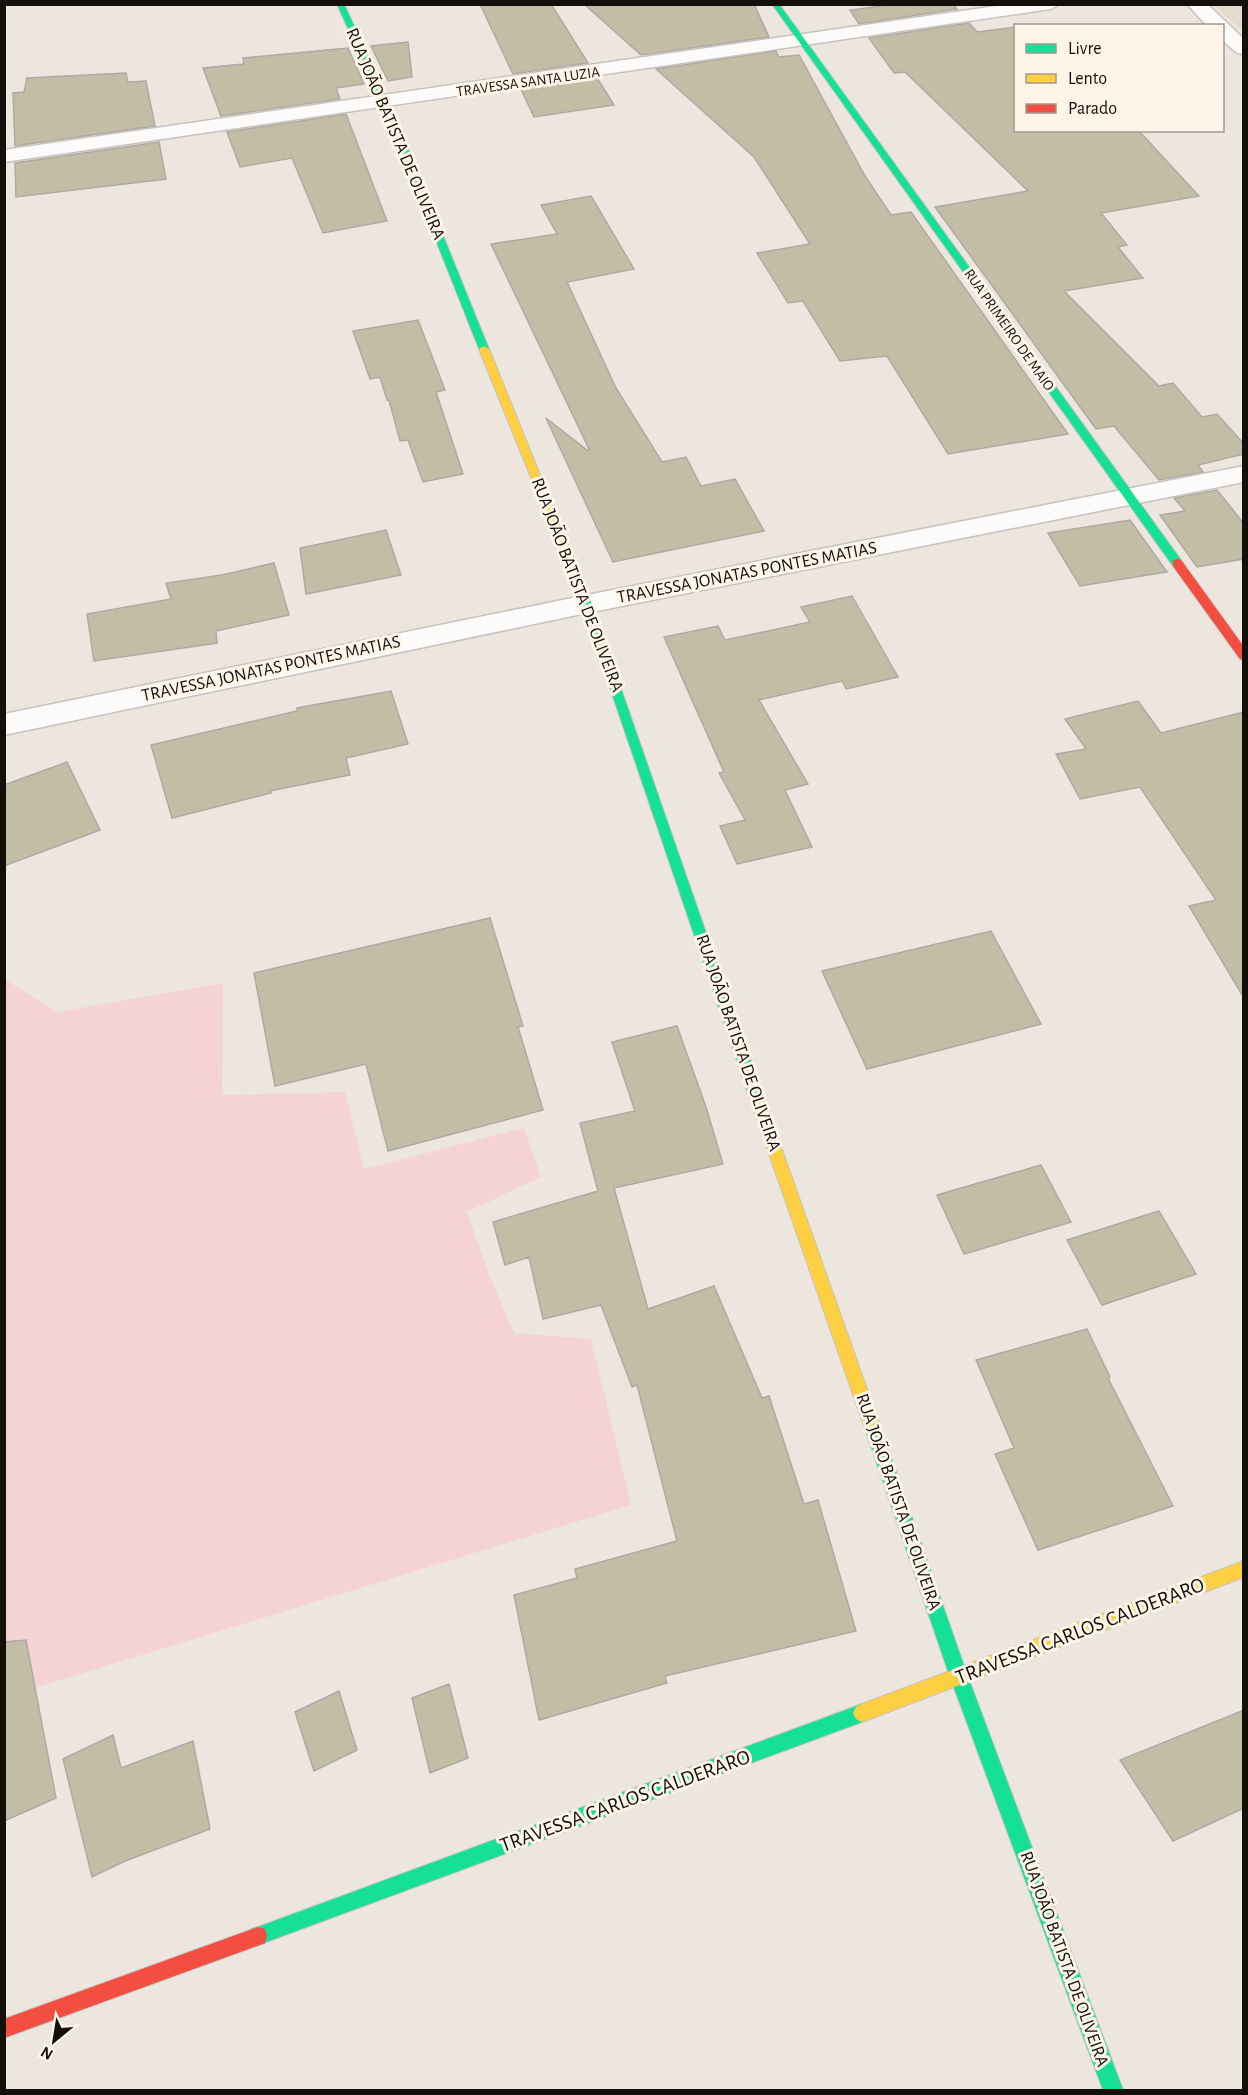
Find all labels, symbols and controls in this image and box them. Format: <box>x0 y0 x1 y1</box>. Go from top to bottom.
street label: RUA JOÃO BATISTA DE OLIVEIRA <box>342 24 451 243</box>
legend <box>1014 24 1224 132</box>
text: Livre <box>1068 40 1102 58</box>
street label: TRAVESSA SANTA LUZIA <box>455 64 601 99</box>
text: Lento <box>1068 70 1107 88</box>
text: Parado <box>1068 100 1117 118</box>
street label: RUA PRIMEIRO DE MAIO <box>961 266 1057 394</box>
street label: RUA JOÃO BATISTA DE OLIVEIRA <box>528 474 629 695</box>
street label: TRAVESSA JONATAS PONTES MATIAS <box>616 539 878 607</box>
street label: TRAVESSA JONATAS PONTES MATIAS <box>140 633 402 705</box>
street label: RUA JOÃO BATISTA DE OLIVEIRA <box>692 931 787 1154</box>
street label: RUA JOÃO BATISTA DE OLIVEIRA <box>852 1390 947 1613</box>
street label: TRAVESSA CARLOS CALDERARO <box>953 1574 1207 1688</box>
street label: TRAVESSA CARLOS CALDERARO <box>497 1746 753 1856</box>
street label: RUA JOÃO BATISTA DE OLIVEIRA <box>1017 1848 1114 2070</box>
north arrow <box>24 2011 84 2071</box>
text: N <box>38 2043 56 2063</box>

